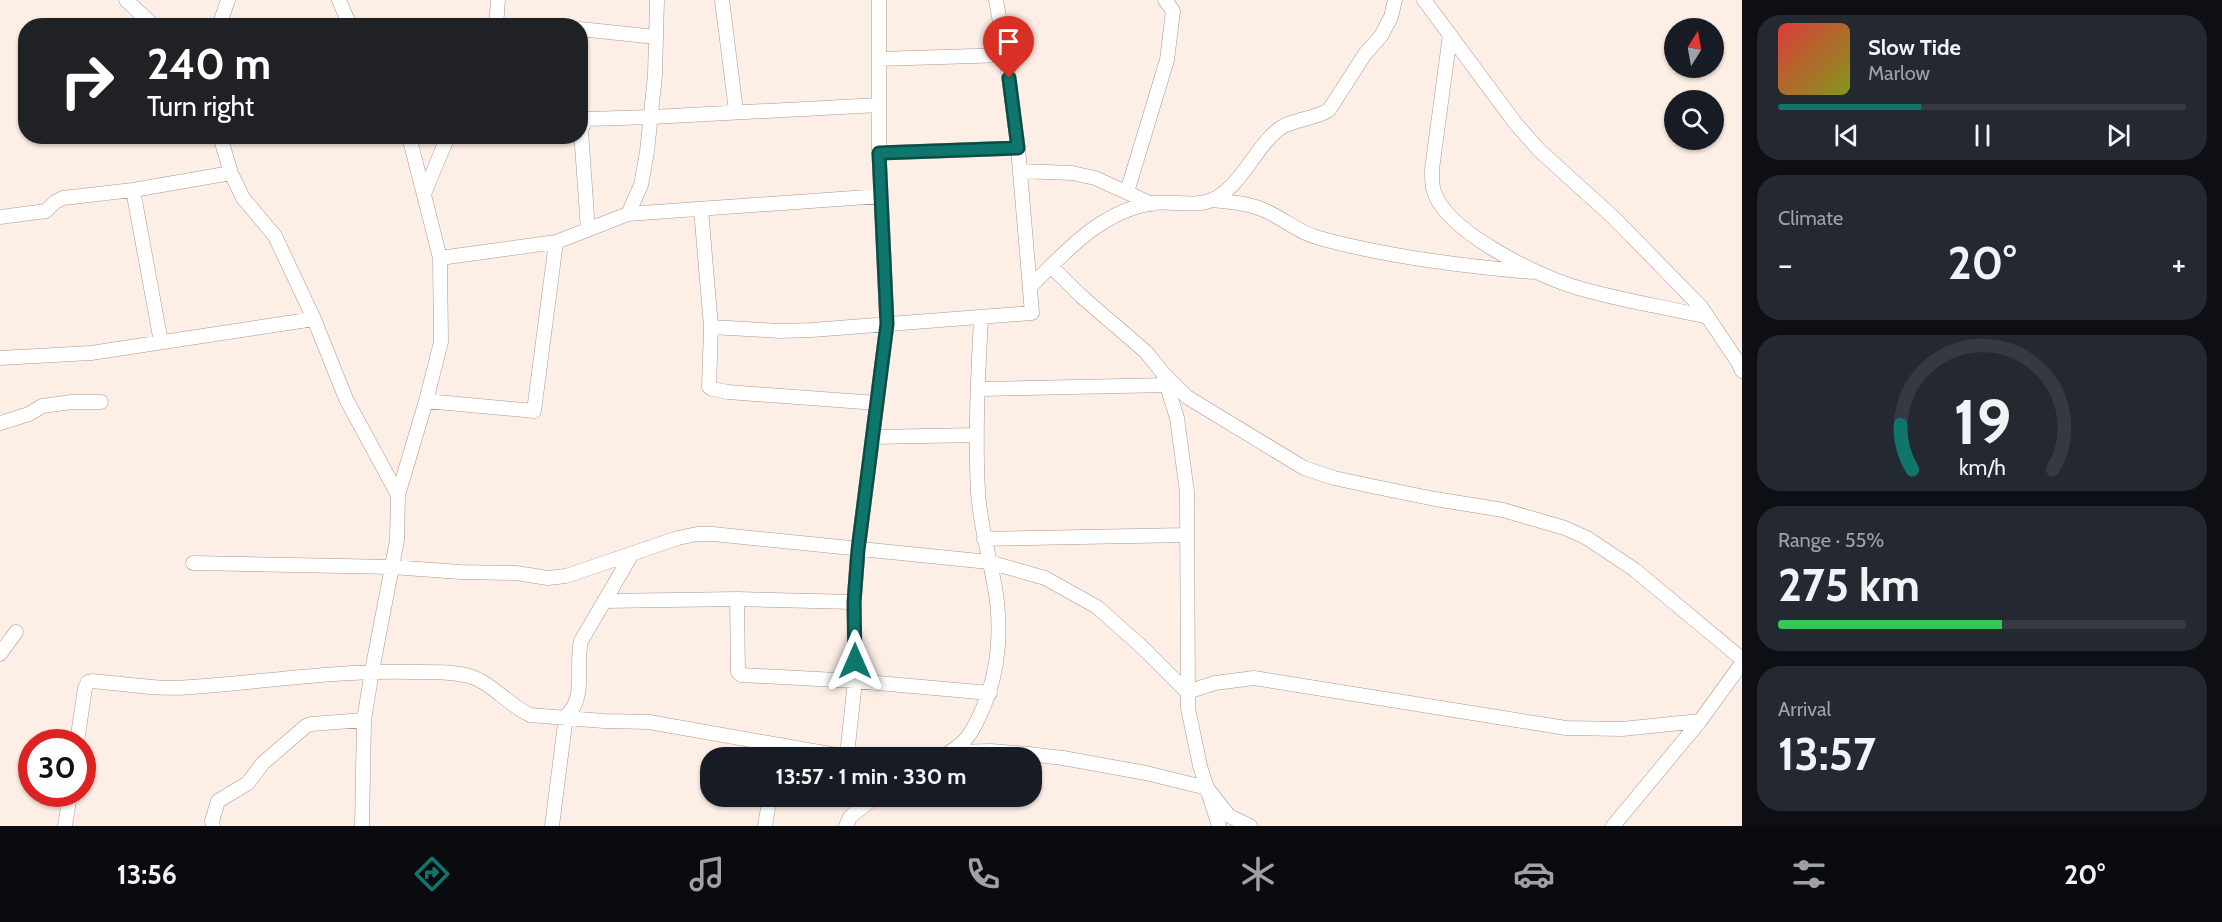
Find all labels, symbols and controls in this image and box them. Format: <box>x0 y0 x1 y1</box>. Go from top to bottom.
pin <box>983 16 1034 78</box>
north arrow <box>1664 18 1724 78</box>
map controls <box>1664 18 1724 150</box>
icon: arrive <box>992 25 1025 58</box>
text: Slow Tide <box>1868 34 1961 61</box>
text: 240 m <box>147 38 271 90</box>
icon: right <box>48 42 126 120</box>
text: Marlow <box>1868 61 1930 85</box>
text: Turn right <box>147 90 254 123</box>
button: search <box>1664 90 1724 150</box>
icon: previous <box>1830 119 1863 152</box>
icon: pause <box>1966 119 1999 152</box>
icon: next <box>2102 119 2135 152</box>
text: Climate <box>1778 206 1843 230</box>
text: 20° <box>1948 236 2016 290</box>
text: − <box>1778 244 1793 284</box>
text: + <box>2171 244 2186 284</box>
text: 19 <box>1953 384 2011 460</box>
text: km/h <box>1959 454 2005 480</box>
text: Range · 55% <box>1778 528 1884 552</box>
text: 275 km <box>1778 558 1920 612</box>
position arrow <box>823 629 887 693</box>
text: Arrival <box>1778 697 1831 721</box>
text: 13:57 <box>1778 727 1876 781</box>
speed limit sign: 30 <box>18 729 96 807</box>
text: 13:57 · 1 min · 330 m <box>776 763 966 790</box>
icon: directions <box>411 853 453 895</box>
icon: music <box>686 853 728 895</box>
icon: phone <box>962 853 1004 895</box>
icon: climate <box>1237 853 1279 895</box>
icon: car <box>1513 853 1555 895</box>
icon: filters <box>1788 853 1830 895</box>
text: 13:56 <box>117 858 177 891</box>
text: 20° <box>2064 858 2105 891</box>

